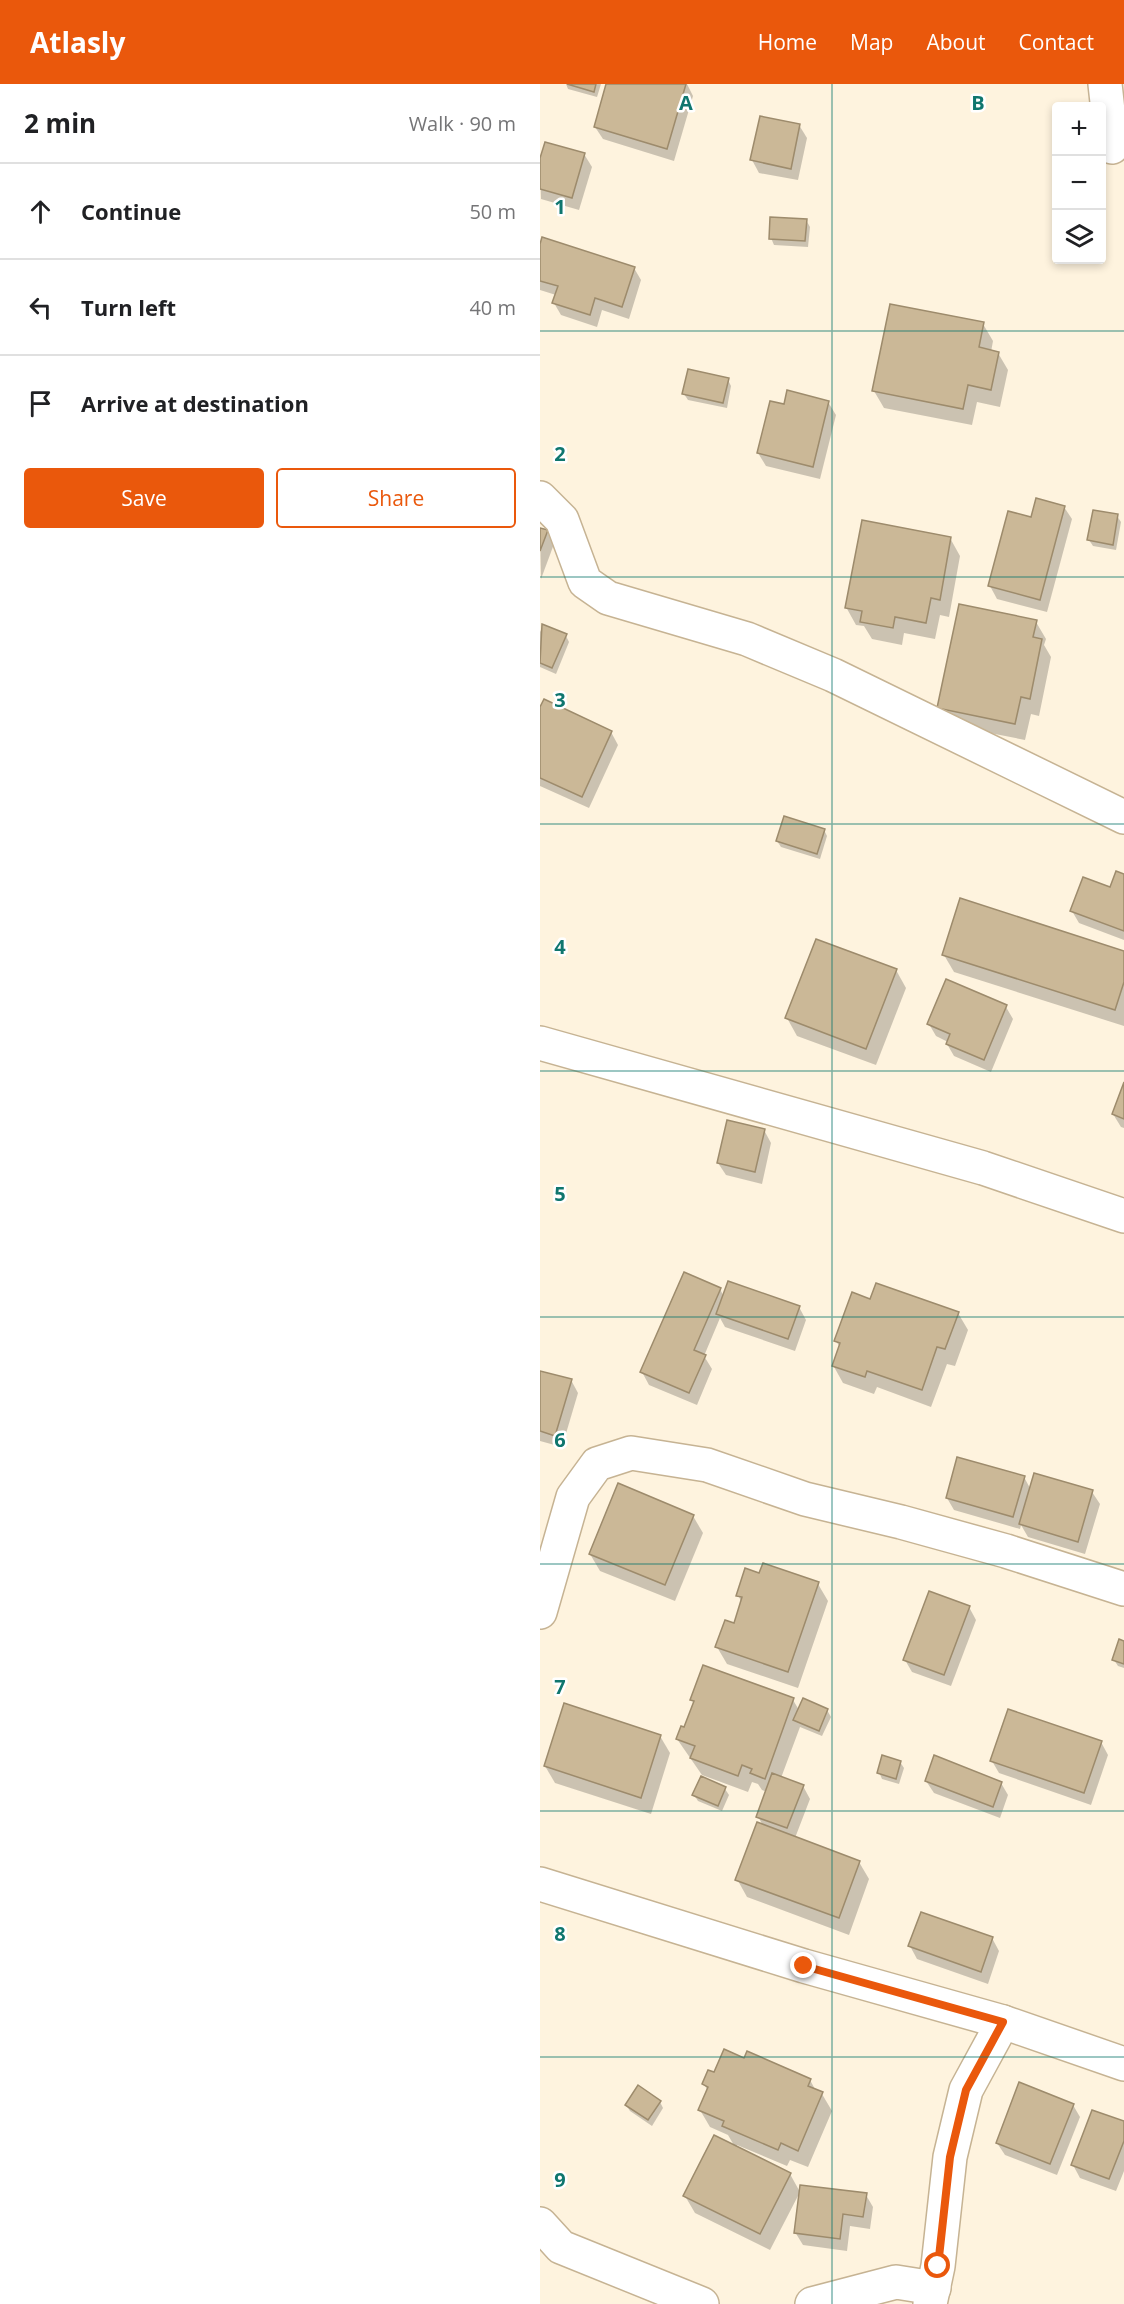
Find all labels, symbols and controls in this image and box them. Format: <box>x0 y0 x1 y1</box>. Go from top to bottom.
text: Atlasly <box>30 23 125 61</box>
text: Home <box>758 28 817 56</box>
text: Map <box>850 28 893 56</box>
text: About <box>926 28 986 56</box>
text: Contact <box>1019 28 1094 56</box>
text: A <box>679 89 693 116</box>
text: B <box>971 89 985 116</box>
map controls <box>1052 102 1106 264</box>
button: + <box>1052 102 1106 156</box>
text: 2 min <box>24 105 96 141</box>
text: Walk · 90 m <box>409 110 516 137</box>
button: − <box>1052 156 1106 210</box>
text: 1 <box>554 193 566 220</box>
icon: ahead <box>24 195 57 228</box>
text: Continue <box>81 196 181 226</box>
text: 50 m <box>469 198 516 225</box>
button: layers <box>1052 210 1106 264</box>
icon: left <box>24 291 57 324</box>
text: Turn left <box>81 292 176 322</box>
text: 40 m <box>469 294 516 321</box>
icon: arrive <box>24 387 57 420</box>
text: Arrive at destination <box>81 388 309 418</box>
text: 2 <box>554 440 566 467</box>
button: Save <box>24 468 264 528</box>
button: Share <box>276 468 516 528</box>
text: 3 <box>554 686 566 713</box>
text: 4 <box>554 933 566 960</box>
text: 5 <box>554 1180 566 1207</box>
text: 6 <box>554 1426 566 1453</box>
text: 7 <box>554 1673 566 1700</box>
text: 8 <box>554 1920 566 1947</box>
route end <box>790 1952 816 1978</box>
text: 9 <box>554 2166 566 2193</box>
route start <box>924 2252 950 2278</box>

